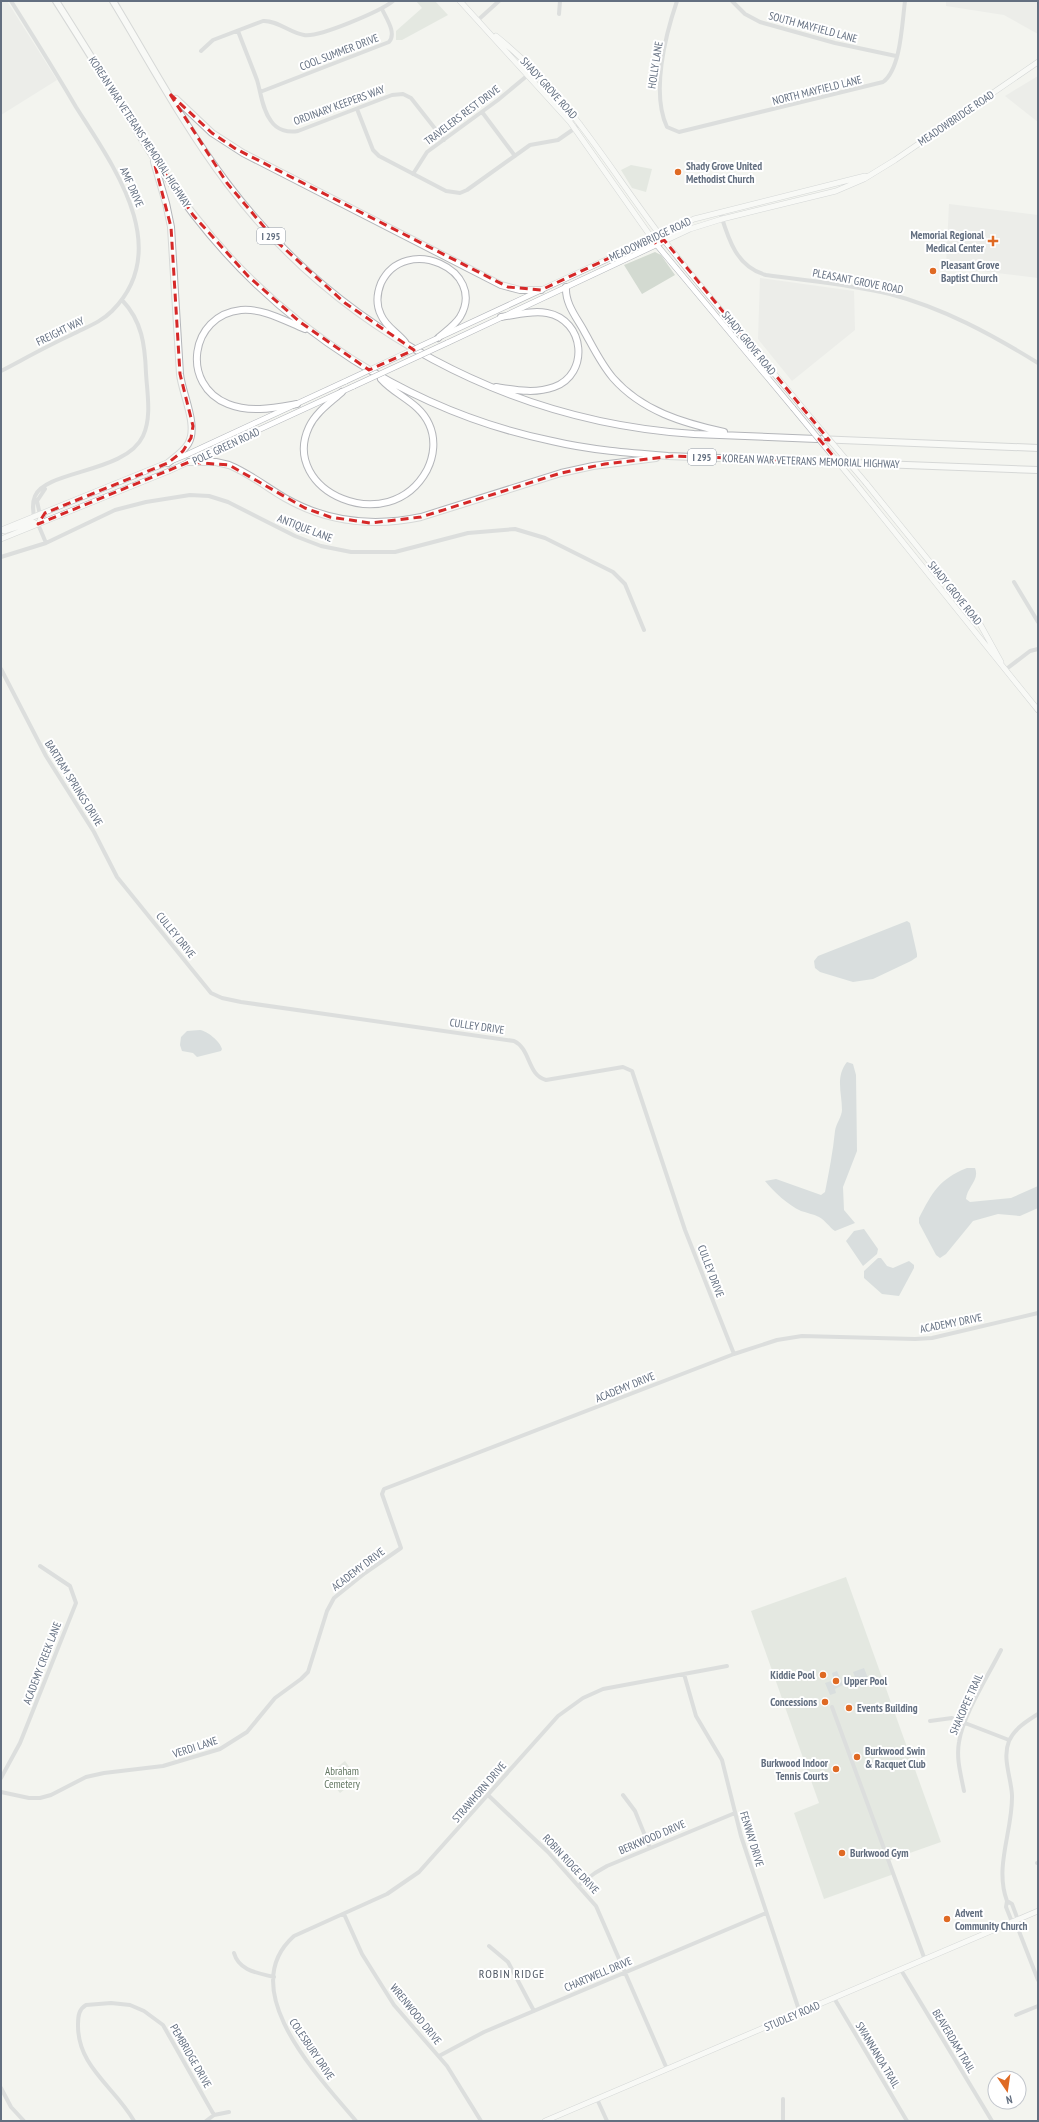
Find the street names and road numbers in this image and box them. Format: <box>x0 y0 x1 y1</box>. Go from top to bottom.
street label: SOUTH MAYFIELD LANE <box>767 8 859 46</box>
street label: COOL SUMMER DRIVE <box>297 30 381 74</box>
street label: HOLLY LANE <box>644 40 666 90</box>
street label: KOREAN WAR VETERANS MEMORIAL HIGHWAY <box>86 54 194 210</box>
street label: SHADY GROVE ROAD <box>518 54 581 122</box>
street label: NORTH MAYFIELD LANE <box>771 72 863 108</box>
street label: ORDINARY KEEPERS WAY <box>291 82 387 128</box>
street label: TRAVELERS REST DRIVE <box>421 82 503 148</box>
street label: MEADOWBRIDGE ROAD <box>915 87 997 149</box>
street label: AMF DRIVE <box>117 165 147 210</box>
street label: MEADOWBRIDGE ROAD <box>607 214 693 264</box>
road number: I 295 <box>257 228 285 244</box>
street label: PLEASANT GROVE ROAD <box>811 265 905 297</box>
street label: SHADY GROVE ROAD <box>719 308 779 378</box>
street label: FREIGHT WAY <box>34 313 86 349</box>
street label: POLE GREEN ROAD <box>190 424 262 468</box>
road number: I 295 <box>688 449 716 465</box>
street label: KOREAN WAR VETERANS MEMORIAL HIGHWAY <box>722 451 900 471</box>
street label: ANTIQUE LANE <box>275 511 335 545</box>
street label: SHADY GROVE ROAD <box>925 558 985 628</box>
street label: BARTRAM SPRINGS DRIVE <box>42 737 106 829</box>
street label: CULLEY DRIVE <box>153 909 199 961</box>
street label: CULLEY DRIVE <box>449 1015 506 1037</box>
street label: CULLEY DRIVE <box>695 1243 728 1300</box>
street label: ACADEMY DRIVE <box>919 1310 984 1336</box>
street label: ACADEMY DRIVE <box>593 1369 657 1405</box>
street label: ACADEMY DRIVE <box>329 1544 388 1594</box>
street label: ACADEMY CREEK LANE <box>20 1619 64 1706</box>
street label: SHAKOPEE TRAIL <box>946 1671 986 1737</box>
street label: VERDI LANE <box>170 1733 219 1761</box>
street label: STRAWHORN DRIVE <box>449 1759 509 1825</box>
street label: FENWAY DRIVE <box>737 1809 767 1869</box>
street label: BERKWOOD DRIVE <box>616 1817 688 1857</box>
street label: ROBIN RIDGE DRIVE <box>540 1831 602 1897</box>
street label: CHARTWELL DRIVE <box>562 1953 634 1995</box>
street label: WRENWOOD DRIVE <box>387 1981 445 2047</box>
street label: STUDLEY ROAD <box>762 1998 822 2034</box>
street label: BEAVERDAM TRAIL <box>929 2007 979 2076</box>
street label: COLESBURY DRIVE <box>286 2016 338 2083</box>
street label: SWANNANOA TRAIL <box>853 2019 904 2091</box>
street label: PEMBRIDGE DRIVE <box>167 2022 215 2091</box>

